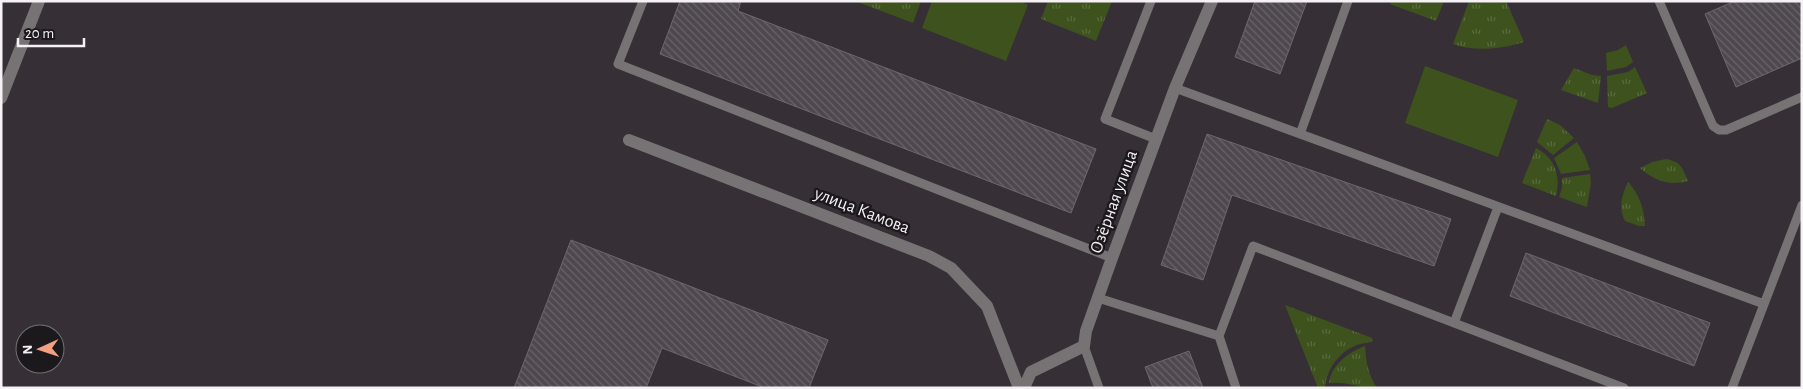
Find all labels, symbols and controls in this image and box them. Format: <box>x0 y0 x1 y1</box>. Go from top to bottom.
scale bar <box>18 15 84 47</box>
text: 20 m <box>25 26 54 41</box>
street label: Озёрная улица <box>1087 148 1141 256</box>
street label: улица Камова <box>811 184 912 237</box>
north arrow <box>15 324 65 374</box>
text: N <box>21 344 35 355</box>

